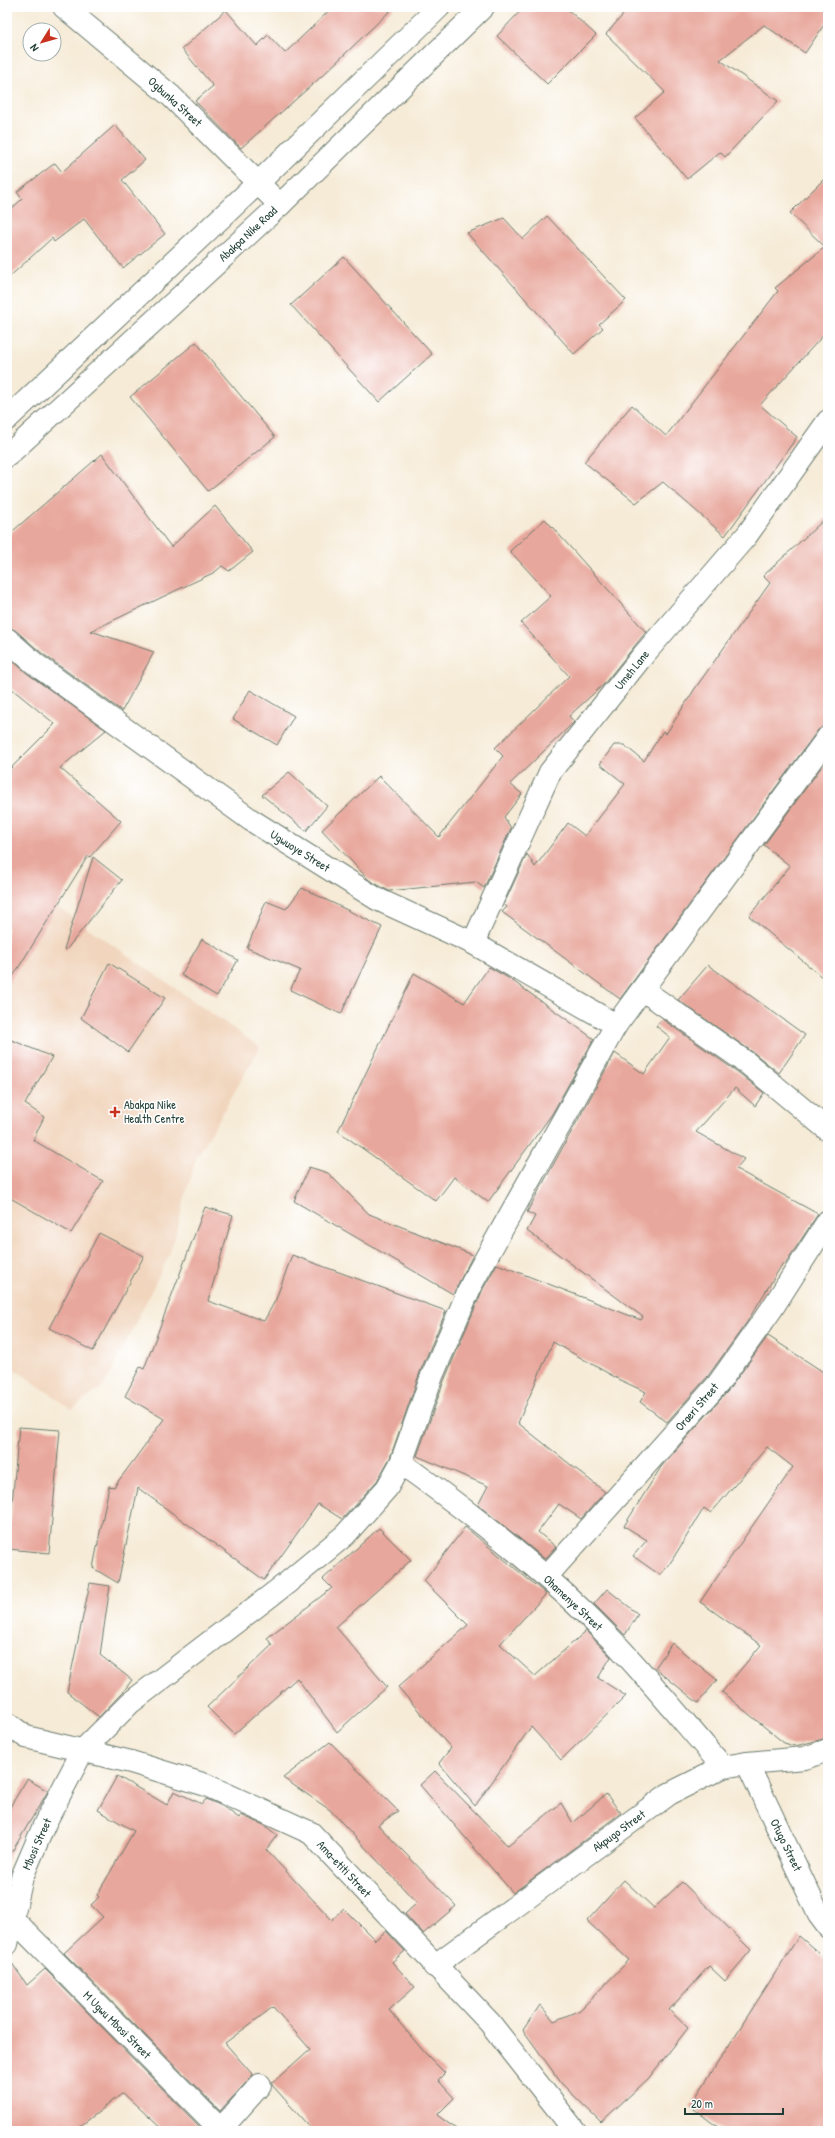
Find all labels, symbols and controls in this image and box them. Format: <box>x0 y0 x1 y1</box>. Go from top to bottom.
north arrow <box>22 22 62 62</box>
text: N <box>27 41 41 55</box>
street label: Ogbunka Street <box>145 73 207 131</box>
street label: Abakpa Nike Road <box>215 202 281 265</box>
street label: Umeh Lane <box>610 646 653 693</box>
street label: Ugwuoye Street <box>267 825 334 876</box>
place label: Abakpa Nike Health Centre <box>124 1096 185 1127</box>
marker: Abakpa Nike Health Centre <box>109 1106 121 1118</box>
street label: Oraeri Street <box>671 1378 723 1434</box>
street label: Ohamenye Street <box>540 1571 607 1635</box>
street label: Akpugo Street <box>589 1805 649 1856</box>
street label: Mbosi Street <box>18 1814 56 1872</box>
street label: Otugo Street <box>766 1816 807 1875</box>
street label: Ama-etiti Street <box>313 1836 376 1902</box>
street label: M Ugwu Mbosi Street <box>80 1987 156 2063</box>
scale bar <box>685 2090 783 2116</box>
text: 20 m <box>691 2095 713 2112</box>

